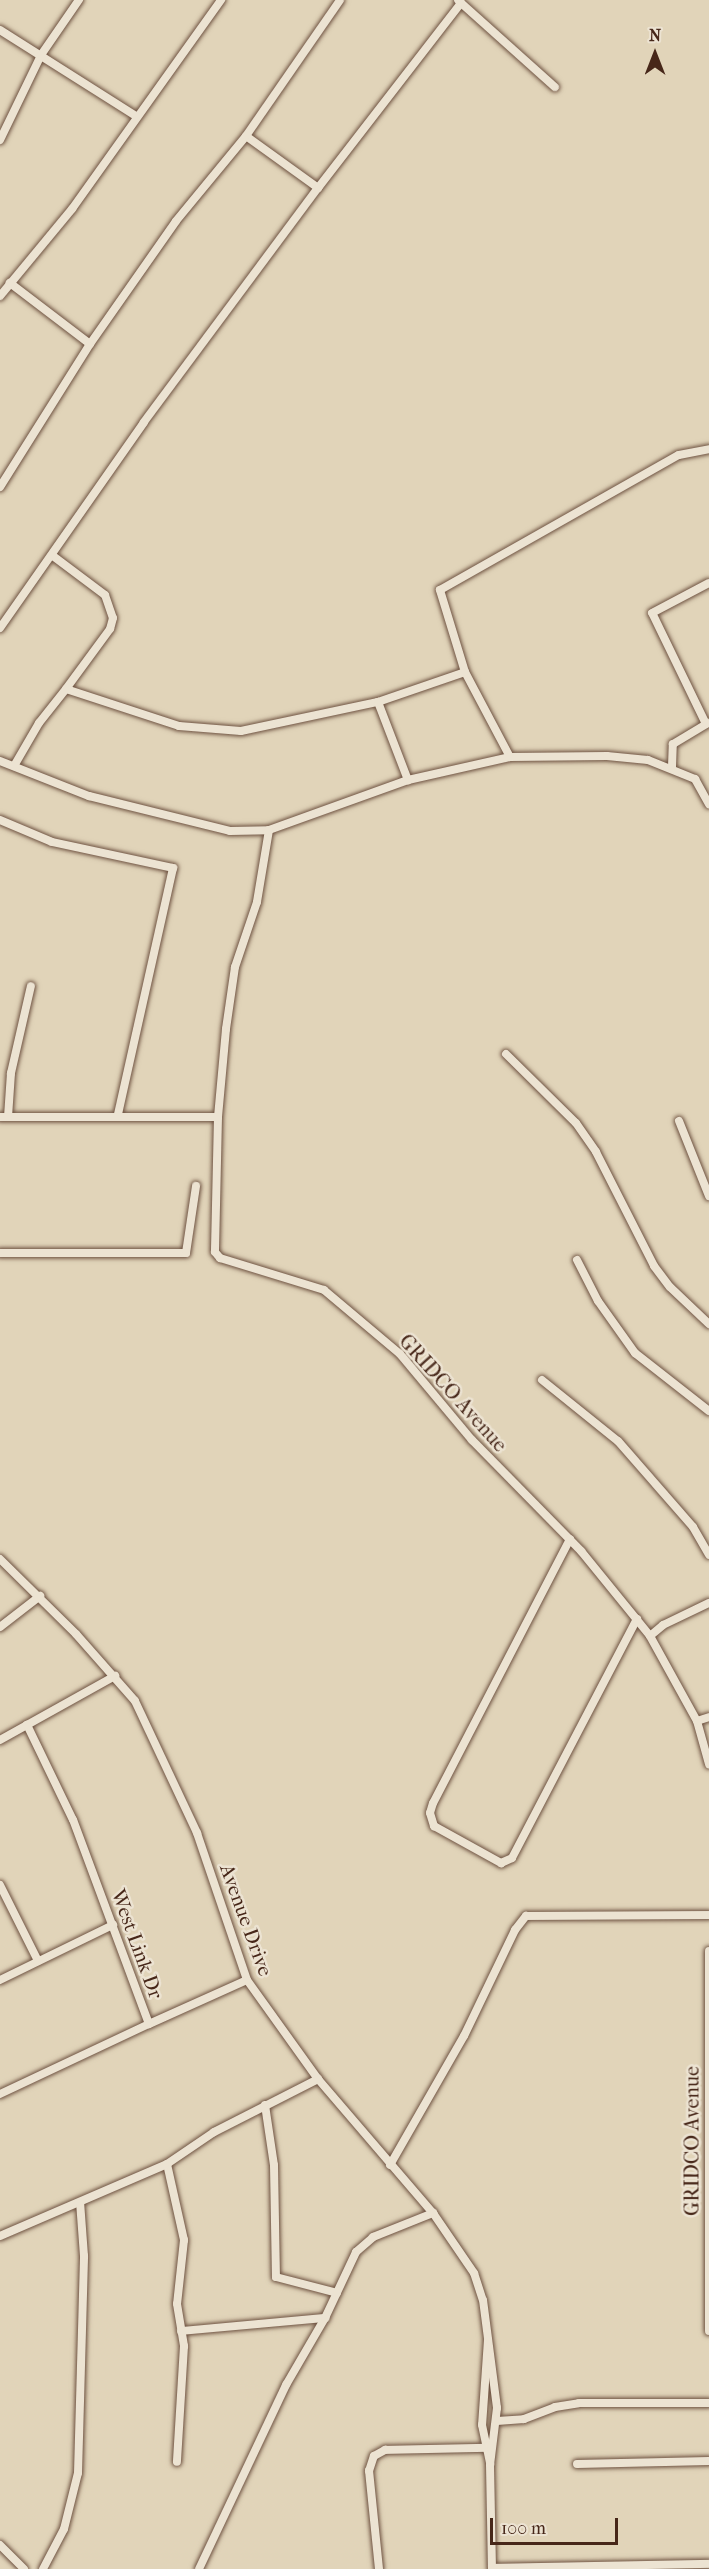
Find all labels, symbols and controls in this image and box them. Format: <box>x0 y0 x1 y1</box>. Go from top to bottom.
north arrow <box>625 24 685 84</box>
text: N <box>649 26 661 45</box>
street label: GRIDCO Avenue <box>394 1329 512 1457</box>
street label: Avenue Drive <box>215 1861 277 1979</box>
street label: West Link Dr <box>106 1886 168 2002</box>
street label: GRIDCO Avenue <box>680 2066 704 2216</box>
scale bar <box>493 2506 620 2544</box>
text: 100 m <box>501 2518 546 2539</box>

